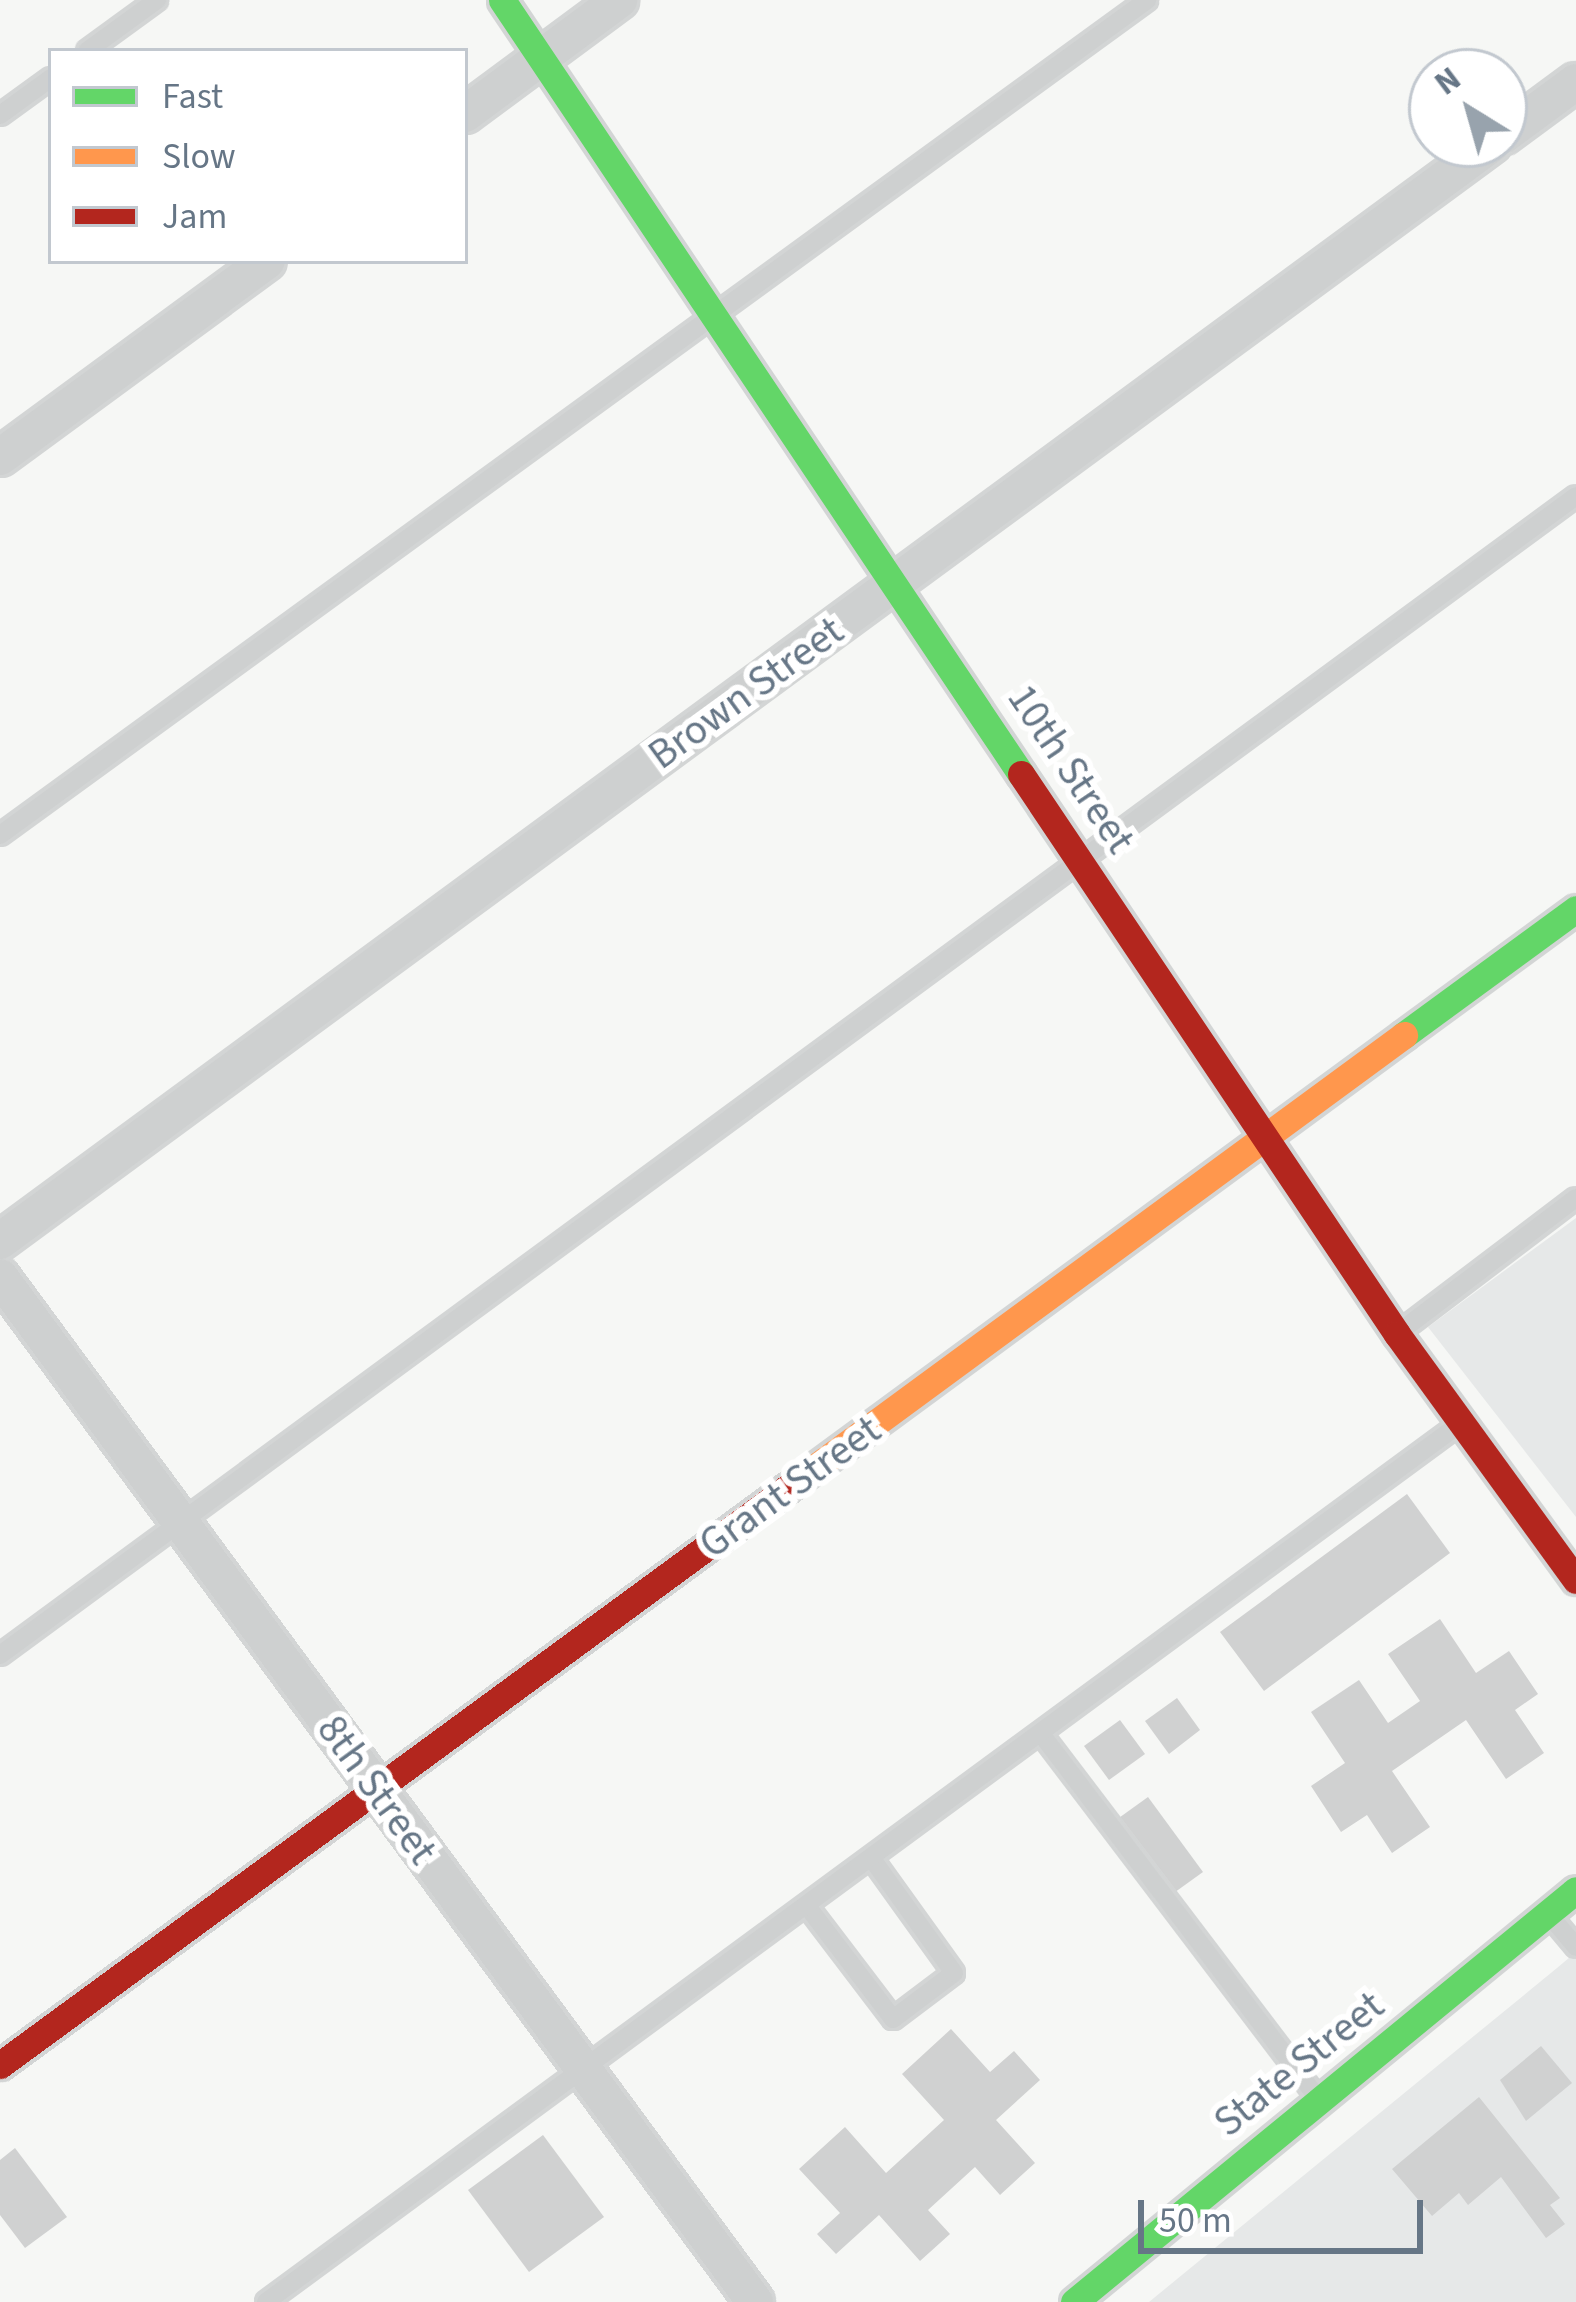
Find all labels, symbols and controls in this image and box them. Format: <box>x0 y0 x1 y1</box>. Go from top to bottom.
legend <box>48 48 468 264</box>
north arrow <box>1408 48 1528 168</box>
text: N <box>1425 56 1471 107</box>
text: Fast <box>162 71 223 122</box>
text: Slow <box>162 131 236 182</box>
text: Jam <box>162 191 227 242</box>
street label: Brown Street <box>639 606 853 780</box>
street label: 10th Street <box>996 675 1146 863</box>
street label: Grant Street <box>690 1404 890 1570</box>
street label: 8th Street <box>306 1706 448 1874</box>
street label: State Street <box>1204 1980 1394 2148</box>
scale bar <box>1144 2176 1429 2250</box>
text: 50 m <box>1159 2195 1232 2246</box>

